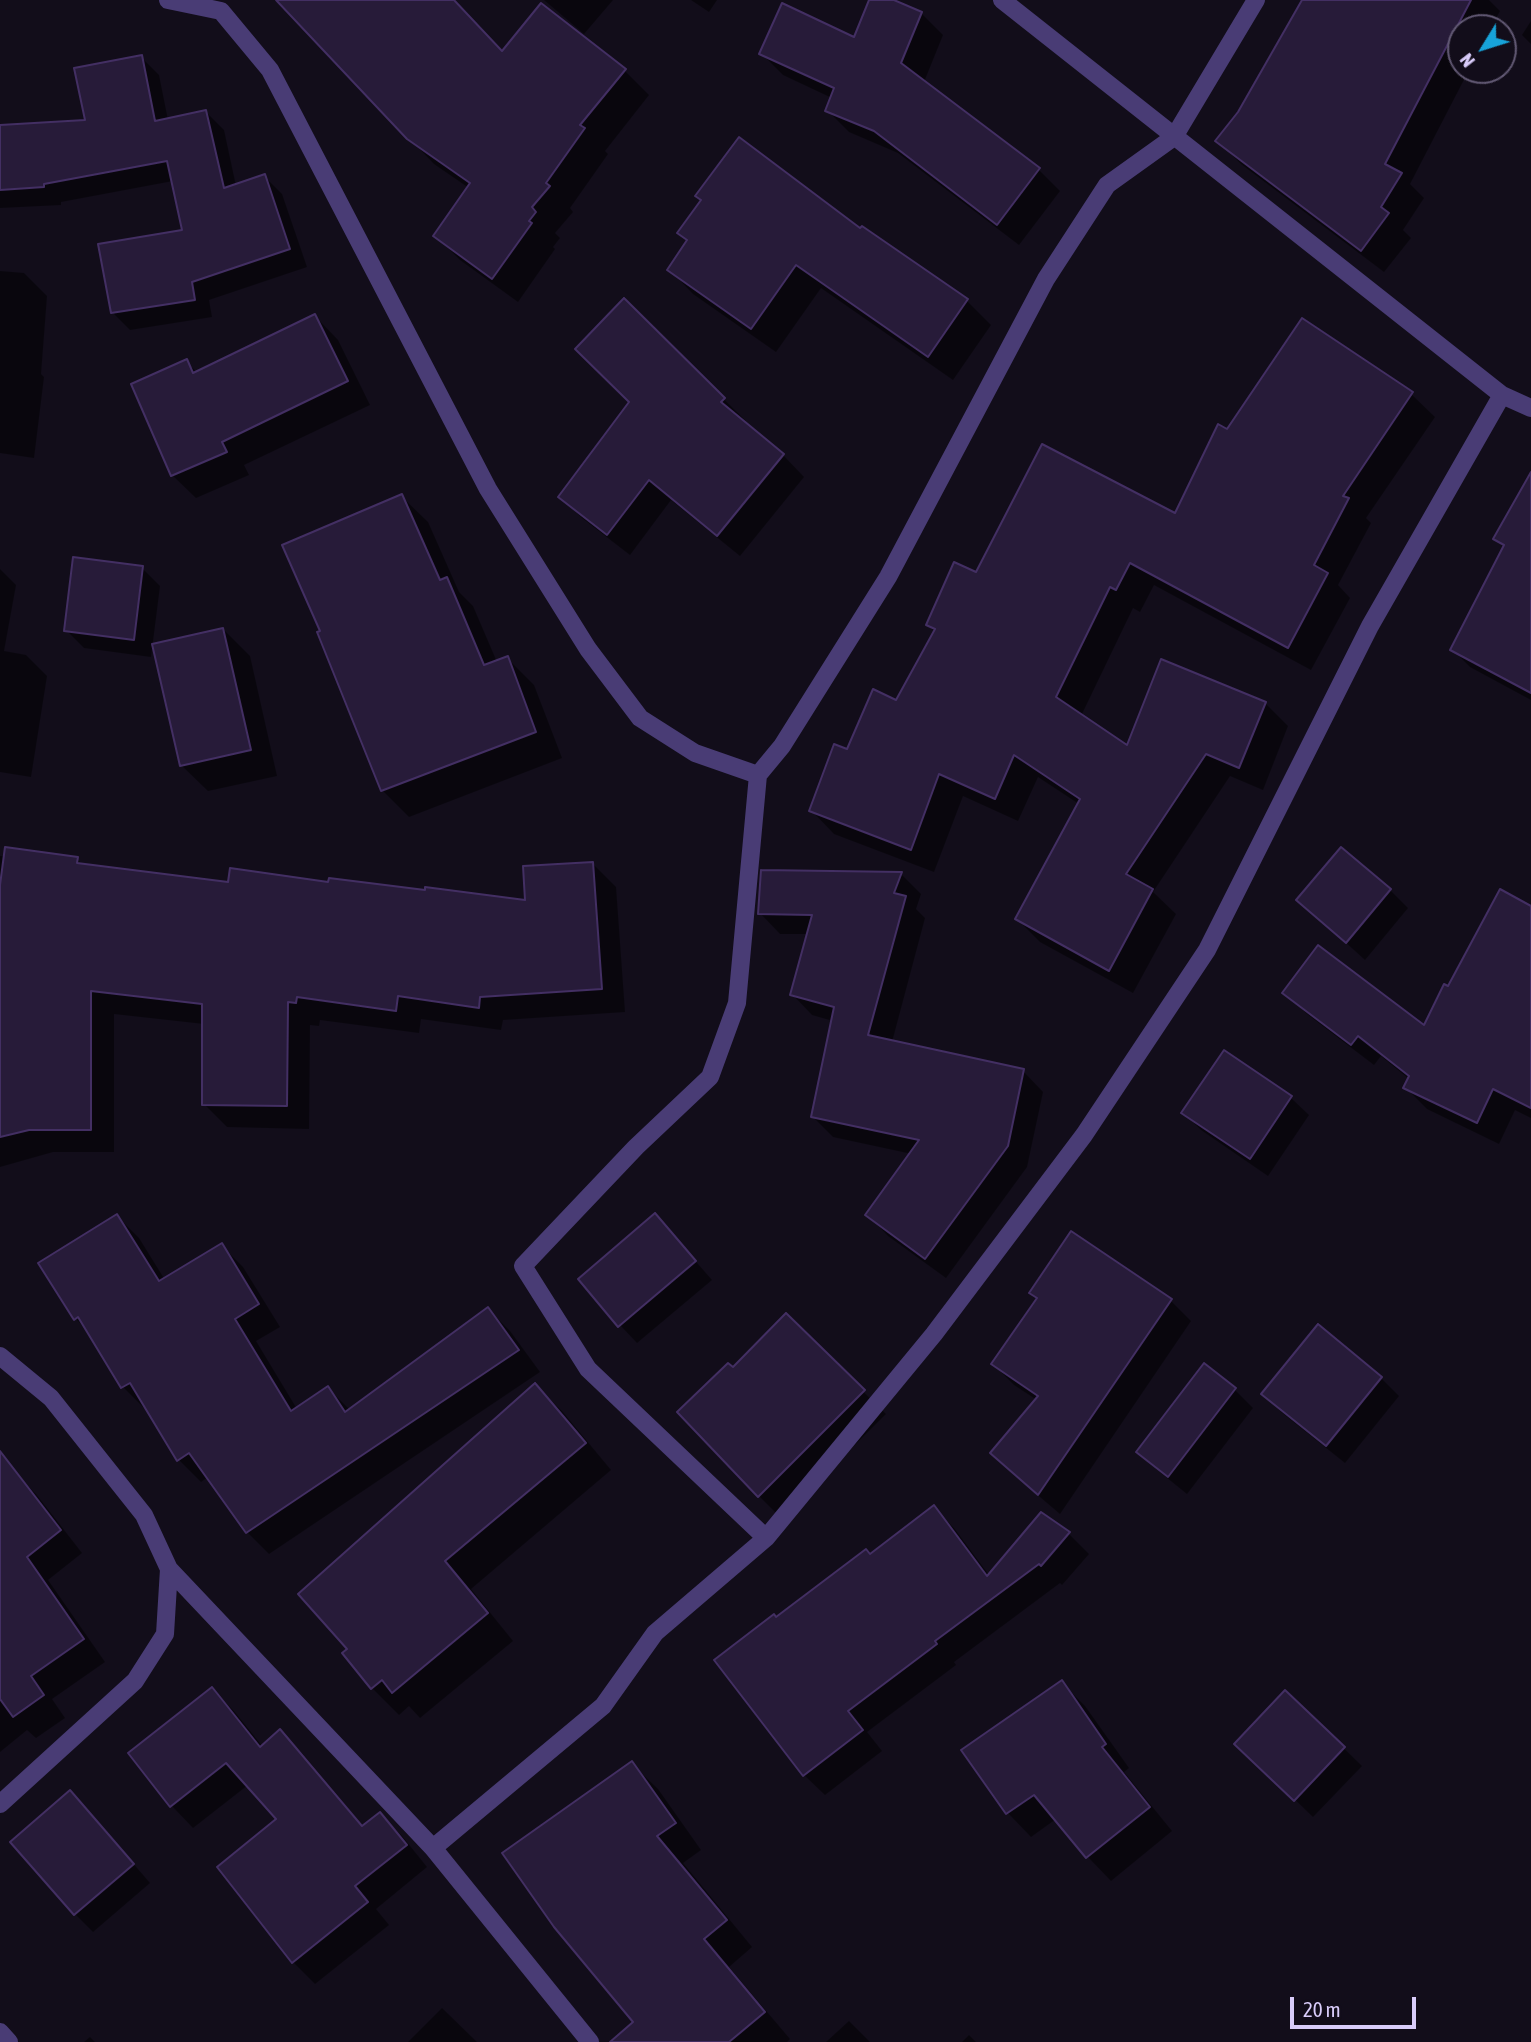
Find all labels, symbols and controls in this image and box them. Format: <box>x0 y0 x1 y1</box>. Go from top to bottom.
north arrow <box>1447 14 1517 84</box>
text: N <box>1455 50 1479 72</box>
scale bar <box>1293 1982 1419 2026</box>
text: 20 m <box>1303 1997 1341 2021</box>

